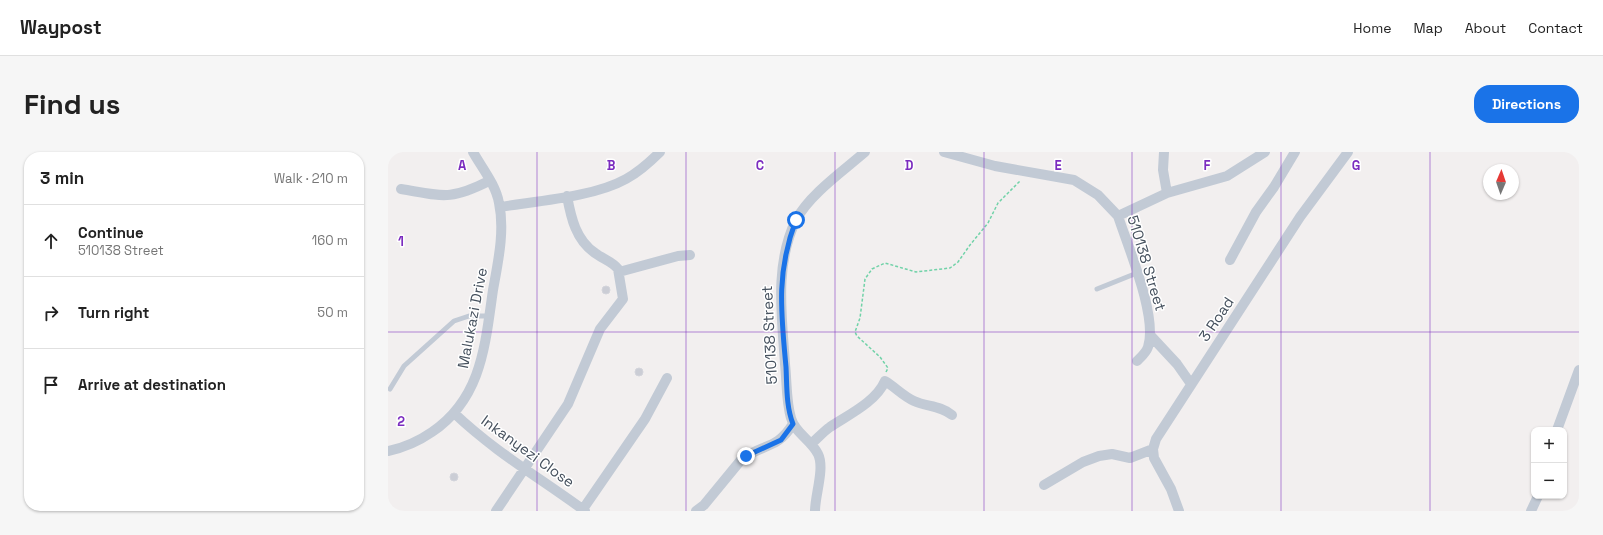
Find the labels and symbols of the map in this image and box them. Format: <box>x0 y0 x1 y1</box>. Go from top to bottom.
text: A <box>458 157 467 174</box>
text: B <box>607 157 616 174</box>
text: C <box>756 157 764 174</box>
text: D <box>905 157 914 174</box>
text: E <box>1054 157 1062 174</box>
text: F <box>1204 157 1211 174</box>
text: G <box>1352 157 1360 174</box>
north arrow <box>1483 164 1519 200</box>
route start <box>787 211 805 229</box>
street label: 510138 Street <box>1123 213 1171 313</box>
text: 1 <box>398 233 404 250</box>
street label: Malukazi Drive <box>453 266 491 370</box>
street label: 510138 Street <box>757 285 781 385</box>
street label: 3 Road <box>1194 293 1238 345</box>
street label: Inkanyezi Close <box>478 411 579 491</box>
text: 2 <box>397 413 405 430</box>
route end <box>737 447 755 465</box>

